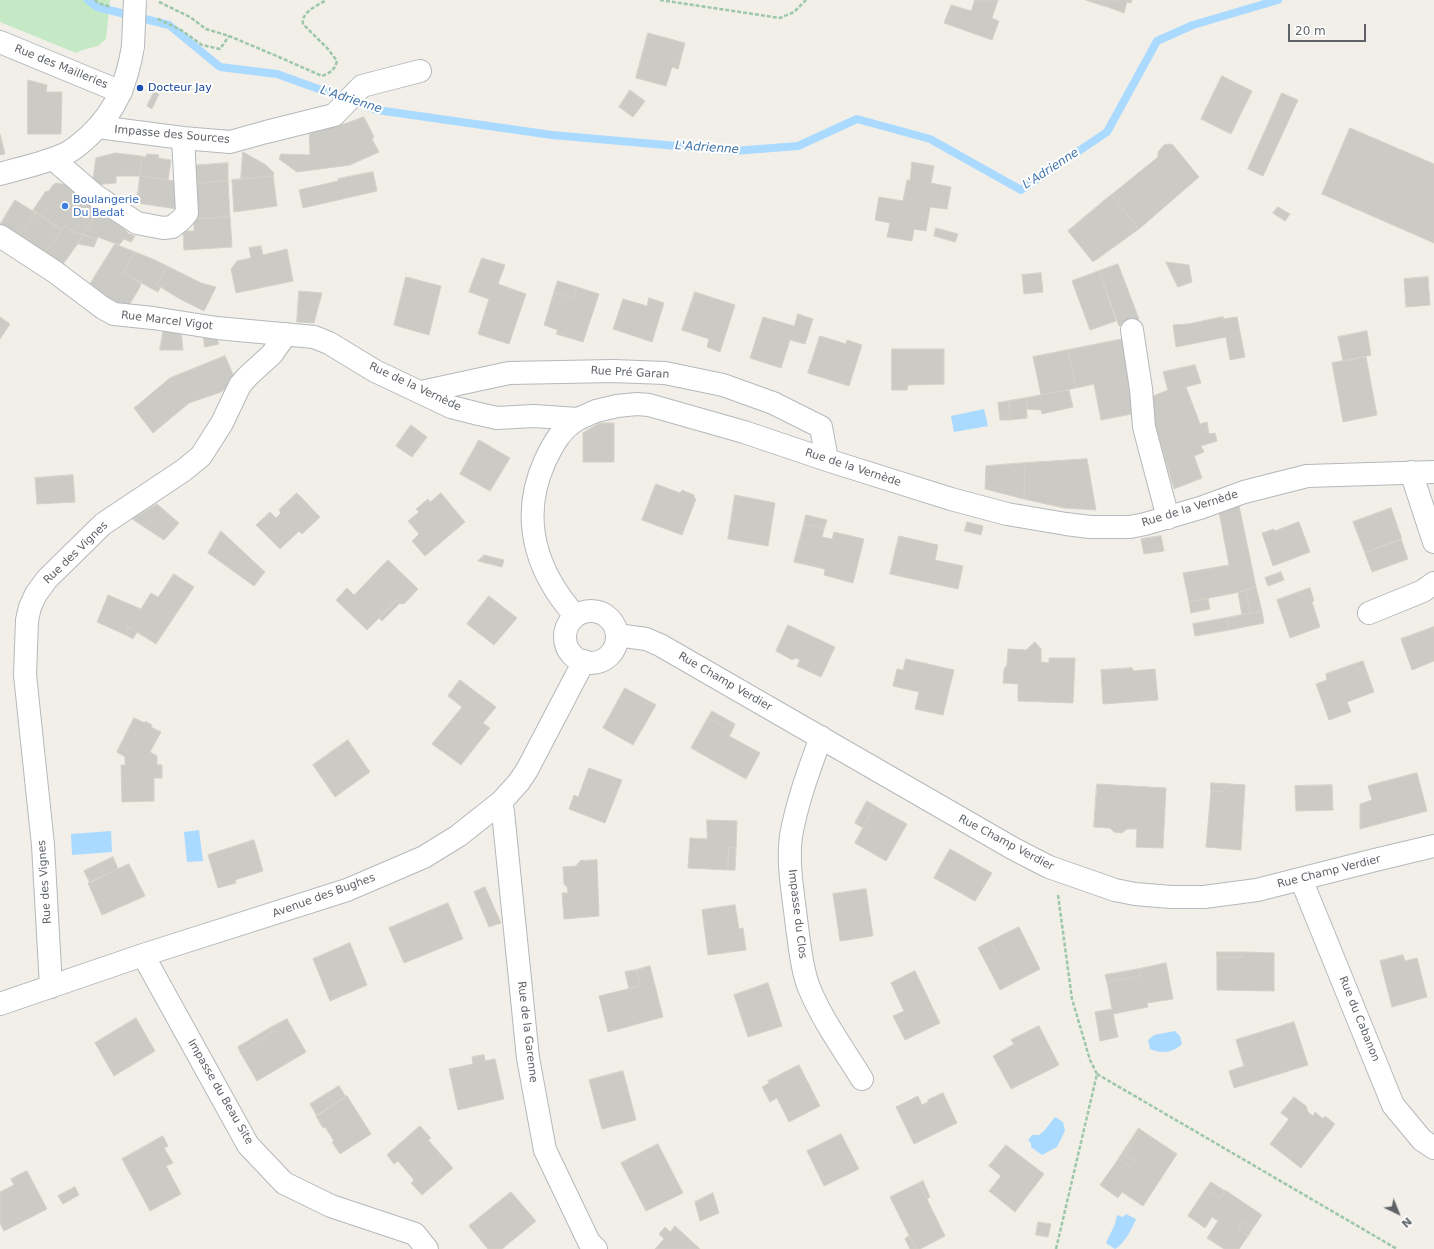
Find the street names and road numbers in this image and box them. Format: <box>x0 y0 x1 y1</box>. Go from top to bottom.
street label: Rue des Mailleries <box>12 42 110 92</box>
street label: Impasse des Sources <box>114 123 230 147</box>
street label: Rue Marcel Vigot <box>120 309 214 333</box>
street label: Rue de la Vernède <box>367 360 463 414</box>
street label: Rue Pré Garan <box>590 364 670 382</box>
street label: Rue de la Vernède <box>803 446 903 490</box>
street label: Rue de la Vernède <box>1140 488 1240 530</box>
street label: Rue des Vignes <box>41 519 111 587</box>
street label: Rue Champ Verdier <box>676 650 774 714</box>
street label: Rue Champ Verdier <box>956 812 1056 874</box>
street label: Rue des Vignes <box>35 840 55 924</box>
street label: Rue Champ Verdier <box>1276 853 1382 891</box>
street label: Impasse du Clos <box>785 869 809 959</box>
street label: Avenue des Bughes <box>271 871 377 921</box>
street label: Rue du Cabanon <box>1336 975 1382 1063</box>
street label: Rue de la Garenne <box>514 981 540 1083</box>
street label: Impasse du Beau Site <box>184 1037 256 1147</box>

